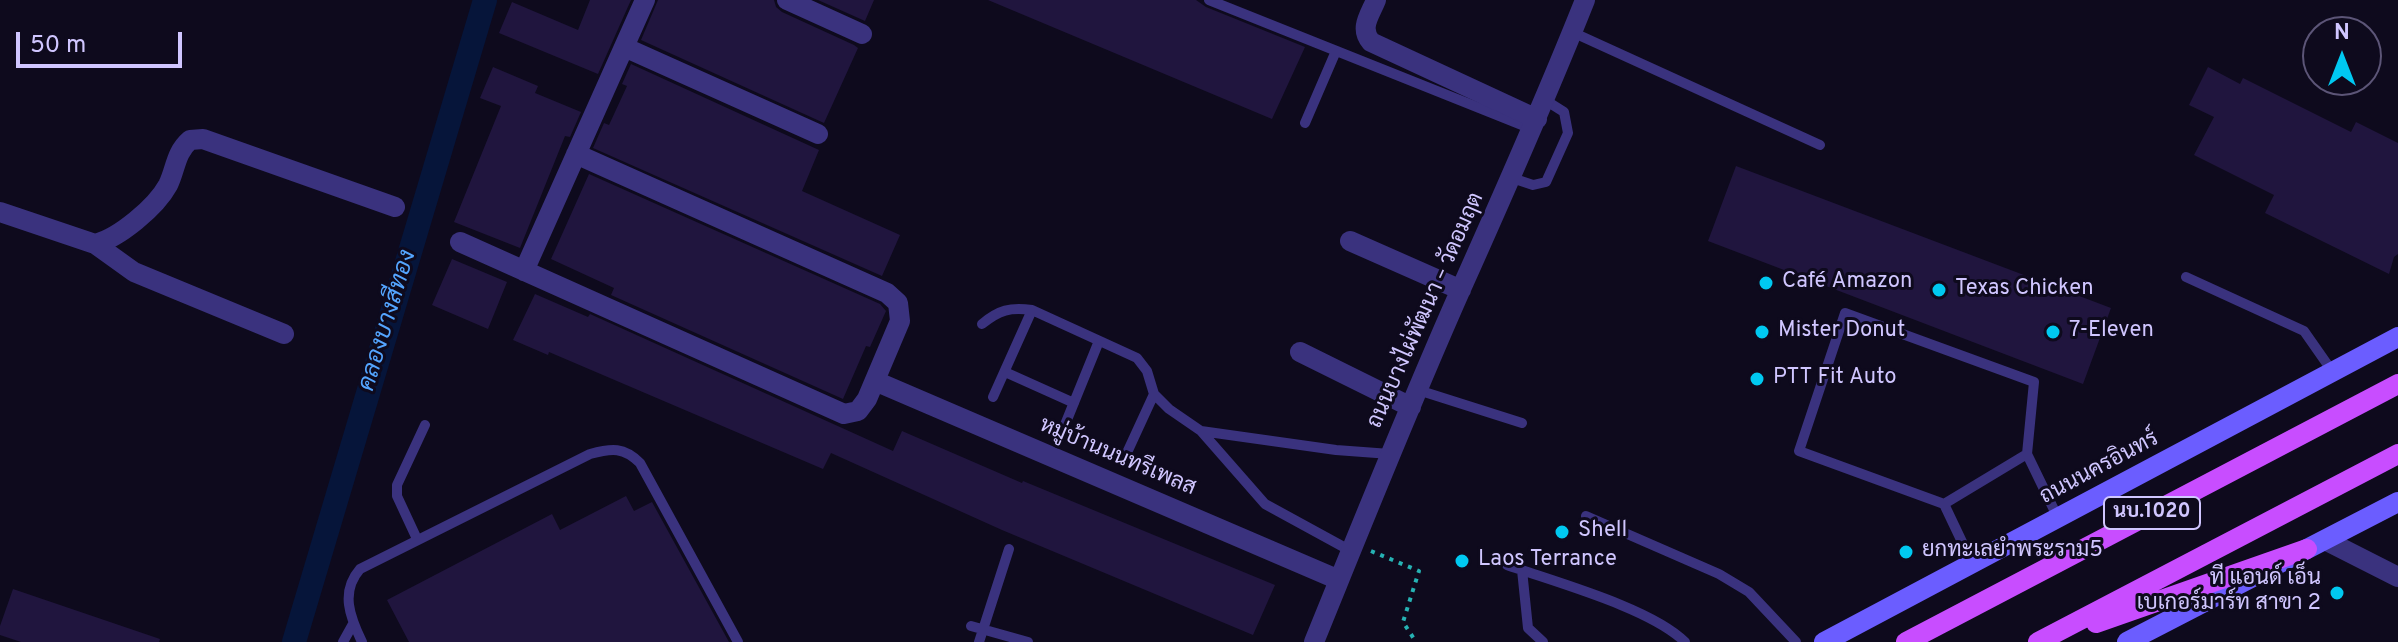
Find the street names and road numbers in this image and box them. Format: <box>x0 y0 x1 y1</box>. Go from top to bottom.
street label: ถนนบางไผ่พัฒนา – วัดอมฤต <box>1363 189 1491 433</box>
street label: หมู่บ้านนนทรีเพลส <box>1035 413 1199 503</box>
street label: ถนนนครอินทร์ <box>2036 427 2164 511</box>
road number: นบ.1020 <box>2104 497 2200 529</box>

